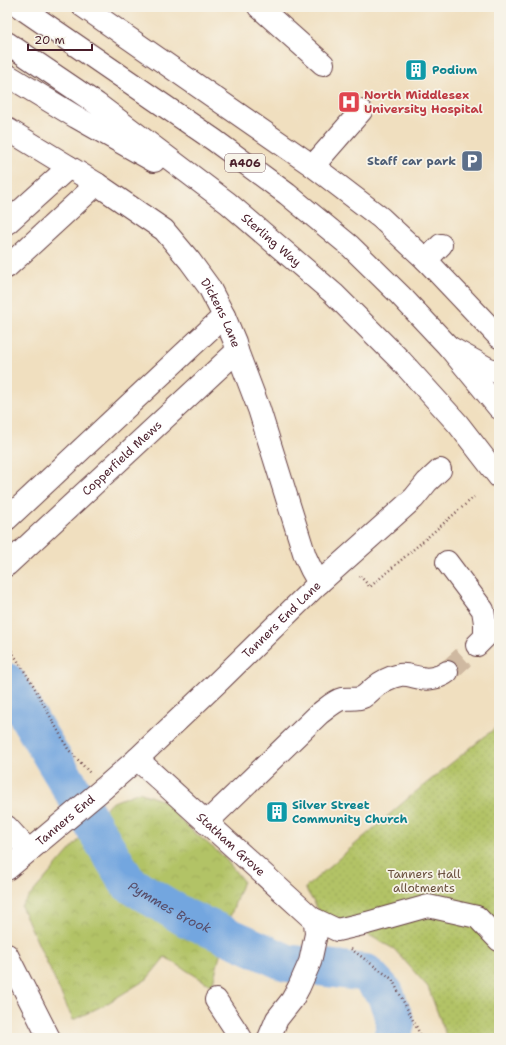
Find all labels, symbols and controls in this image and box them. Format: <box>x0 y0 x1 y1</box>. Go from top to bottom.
scale bar <box>28 26 92 52</box>
text: 20 m <box>34 32 65 48</box>
building icon: Podium <box>403 57 429 83</box>
place label: Podium <box>432 62 477 78</box>
place label: North Middlesex University Hospital <box>364 87 483 117</box>
hospital icon: North Middlesex University Hospital <box>336 89 362 115</box>
parking icon: Staff car park <box>459 148 485 174</box>
place label: Staff car park <box>367 153 456 169</box>
road number: A406 <box>225 154 265 172</box>
street label: Sterling Way <box>238 210 305 270</box>
street label: Dickens Lane <box>197 275 244 349</box>
street label: Copperfield Mews <box>78 417 165 499</box>
street label: Tanners End Lane <box>239 577 324 662</box>
street label: Tanners End <box>33 791 98 850</box>
place label: Silver Street Community Church <box>292 797 408 827</box>
building icon: Silver Street Community Church <box>264 799 290 825</box>
street label: Statham Grove <box>193 809 269 880</box>
park label: Tanners Hall allotments <box>387 866 461 896</box>
water label: Pymmes Brook <box>125 877 214 937</box>

